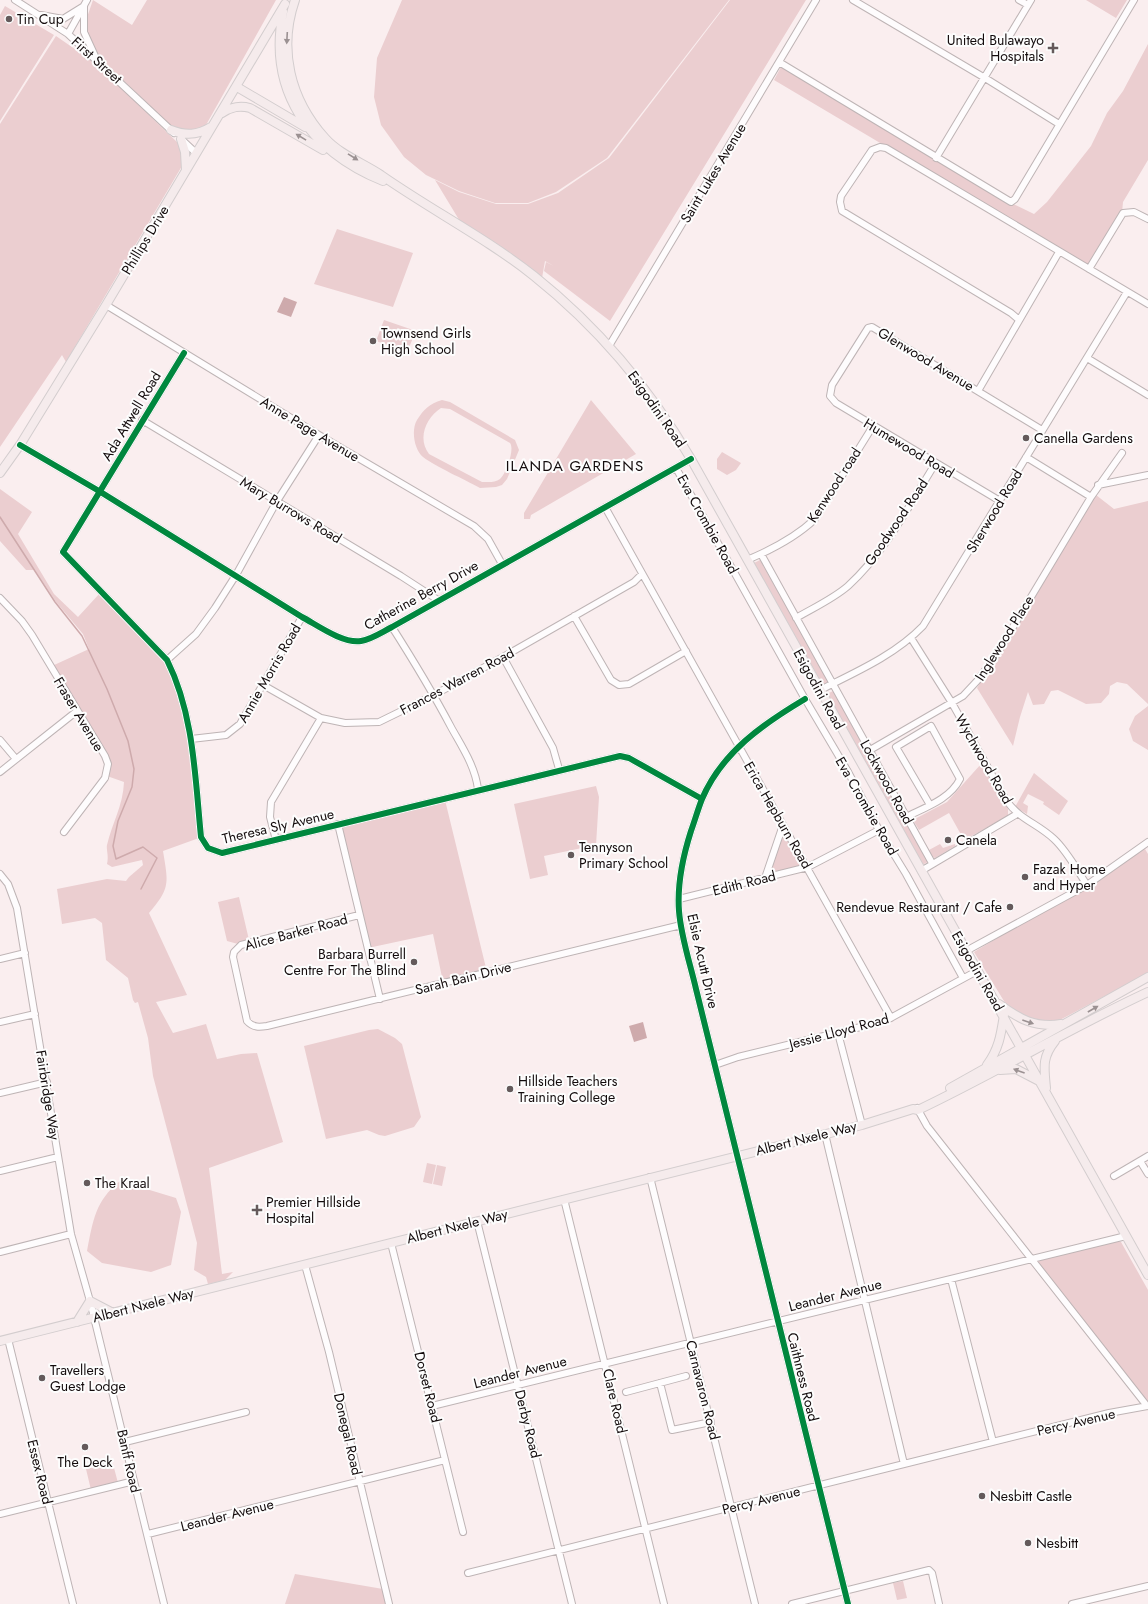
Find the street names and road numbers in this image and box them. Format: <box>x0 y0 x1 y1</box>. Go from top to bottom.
street label: First Street <box>67 32 127 89</box>
street label: Saint Lukes Avenue <box>675 119 751 227</box>
street label: Phillips Drive <box>116 202 174 278</box>
street label: Glenwood Avenue <box>874 322 978 396</box>
street label: Ada Attwell Road <box>96 367 166 465</box>
street label: Esigodini Road <box>623 367 691 451</box>
street label: Anne Page Avenue <box>257 391 363 467</box>
street label: Humewood Road <box>860 413 958 483</box>
street label: Kenwood road <box>802 444 866 526</box>
street label: Sherwood Road <box>961 465 1027 557</box>
street label: Eva Crombie Road <box>672 471 744 577</box>
street label: Mary Burrows Road <box>236 472 346 548</box>
street label: Goodwood Road <box>859 475 933 569</box>
street label: Catherine Berry Drive <box>360 555 482 635</box>
street label: Inglewood Place <box>970 591 1038 685</box>
street label: Annie Morris Road <box>233 620 305 726</box>
street label: Frances Warren Road <box>396 642 518 720</box>
street label: Esigodini Road <box>789 645 849 733</box>
street label: Fraser Avenue <box>49 673 109 755</box>
street label: Wychwood Road <box>950 710 1018 808</box>
street label: Lockwood Road <box>855 736 919 828</box>
street label: Eva Crombie Road <box>831 753 903 859</box>
street label: Erica Hepburn Road <box>739 758 817 872</box>
street label: Theresa Sly Avenue <box>220 803 336 849</box>
street label: Edith Road <box>710 866 778 900</box>
street label: Alice Barker Road <box>242 909 350 955</box>
street label: Elsie Acutt Drive <box>682 912 724 1010</box>
street label: Esigodini Road <box>947 927 1009 1015</box>
street label: Sarah Bain Drive <box>413 956 513 1000</box>
street label: Jessie Lloyd Road <box>785 1008 891 1054</box>
street label: Fairbridge Way <box>31 1049 65 1142</box>
street label: Albert Nxele Way <box>753 1116 860 1160</box>
street label: Albert Nxele Way <box>404 1204 511 1248</box>
street label: Leander Avenue <box>786 1274 884 1316</box>
street label: Albert Nxele Way <box>90 1283 197 1327</box>
street label: Caithness Road <box>782 1330 824 1424</box>
street label: Carnavaron Road <box>681 1338 725 1442</box>
street label: Dorset Road <box>410 1349 446 1425</box>
street label: Leander Avenue <box>471 1351 569 1393</box>
street label: Clare Road <box>598 1367 632 1435</box>
street label: Derby Road <box>510 1388 546 1460</box>
street label: Donegal Road <box>329 1391 367 1477</box>
street label: Percy Avenue <box>1035 1403 1117 1441</box>
street label: Banff Road <box>112 1427 146 1495</box>
street label: Essex Road <box>22 1437 58 1507</box>
street label: Percy Avenue <box>720 1481 802 1519</box>
street label: Leander Avenue <box>178 1494 276 1536</box>

